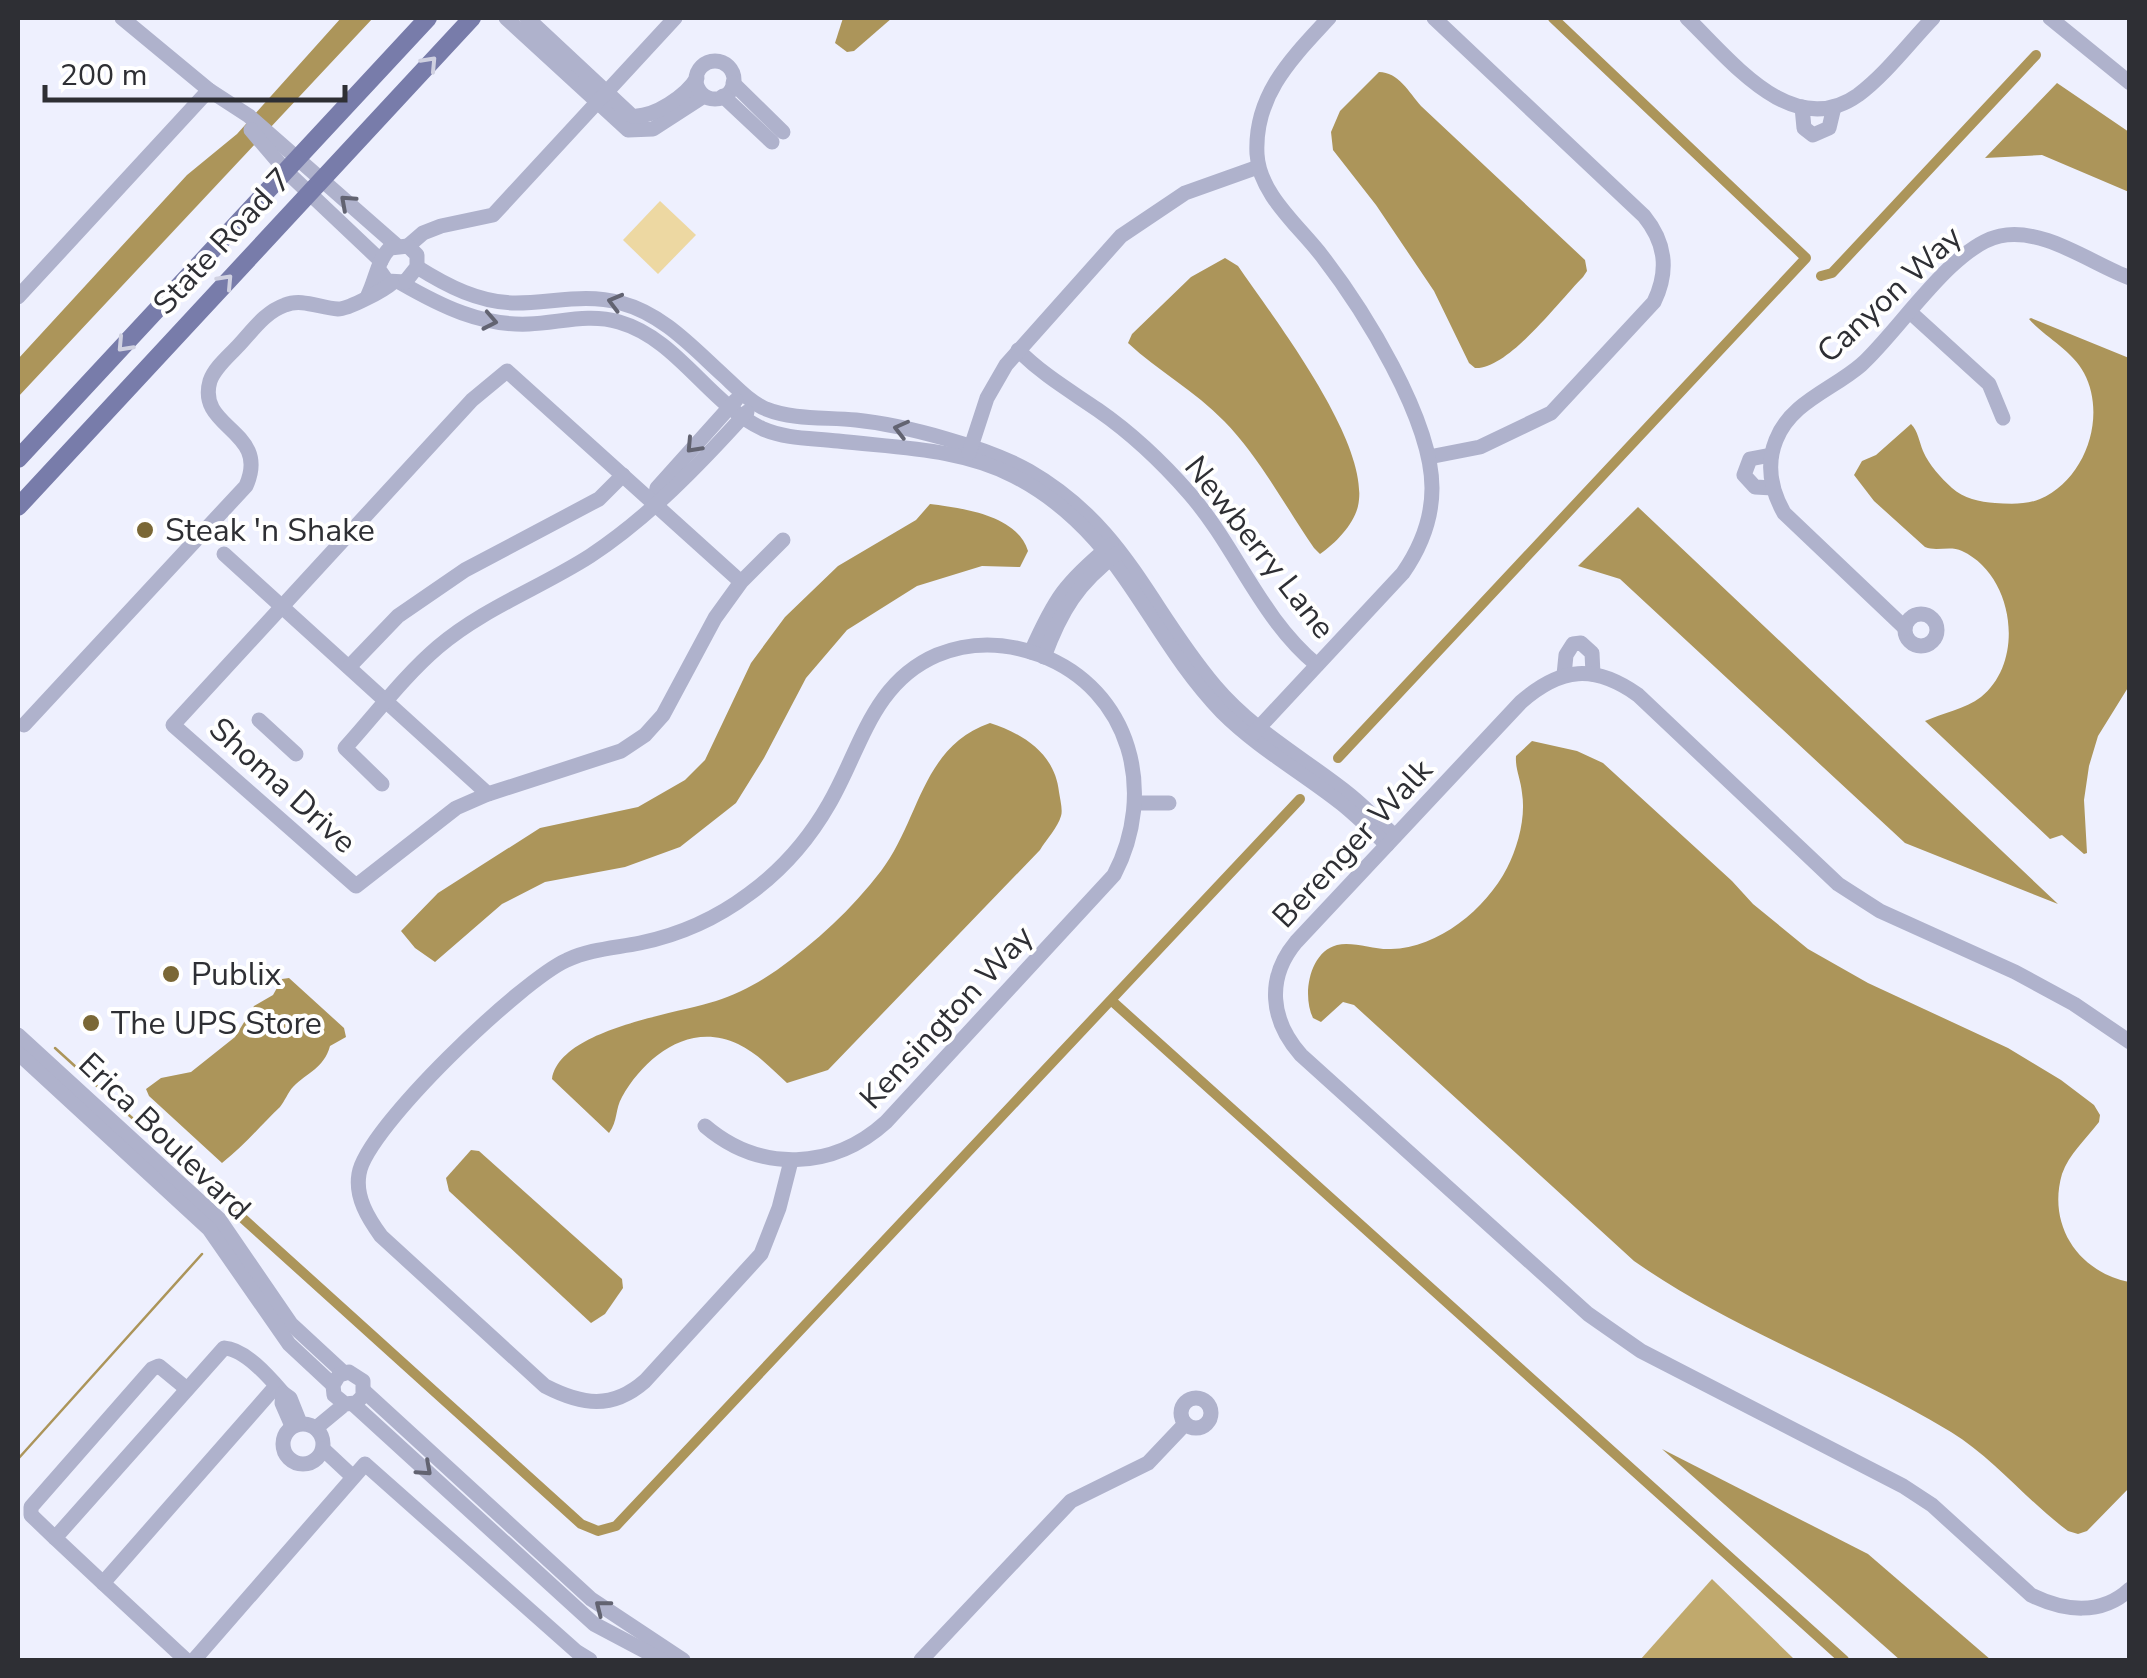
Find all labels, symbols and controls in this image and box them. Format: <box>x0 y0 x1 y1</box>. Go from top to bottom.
scale bar <box>45 40 345 102</box>
text: 200 m <box>60 55 147 96</box>
one-way arrow <box>418 56 436 75</box>
street label: State Road 7 <box>143 159 301 324</box>
one-way arrow <box>340 196 359 214</box>
street label: Canyon Way <box>1808 216 1971 373</box>
one-way arrow <box>214 274 232 293</box>
one-way arrow <box>607 293 624 314</box>
one-way arrow <box>482 310 498 331</box>
one-way arrow <box>118 333 136 352</box>
one-way arrow <box>893 419 911 440</box>
one-way arrow <box>687 434 705 453</box>
street label: Newberry Lane <box>1175 447 1345 648</box>
place label: Steak 'n Shake <box>165 509 375 552</box>
marker: Steak 'n Shake <box>134 519 156 541</box>
street label: Shoma Drive <box>200 708 365 863</box>
street label: Berenger Walk <box>1263 749 1443 937</box>
street label: Kensington Way <box>850 916 1043 1118</box>
place label: Publix <box>191 953 282 996</box>
marker: Publix <box>160 963 182 985</box>
place label: The UPS Store <box>111 1002 322 1045</box>
marker: The UPS Store <box>80 1012 102 1034</box>
street label: Erica Boulevard <box>69 1043 260 1230</box>
one-way arrow <box>413 1458 432 1476</box>
one-way arrow <box>595 1601 613 1619</box>

